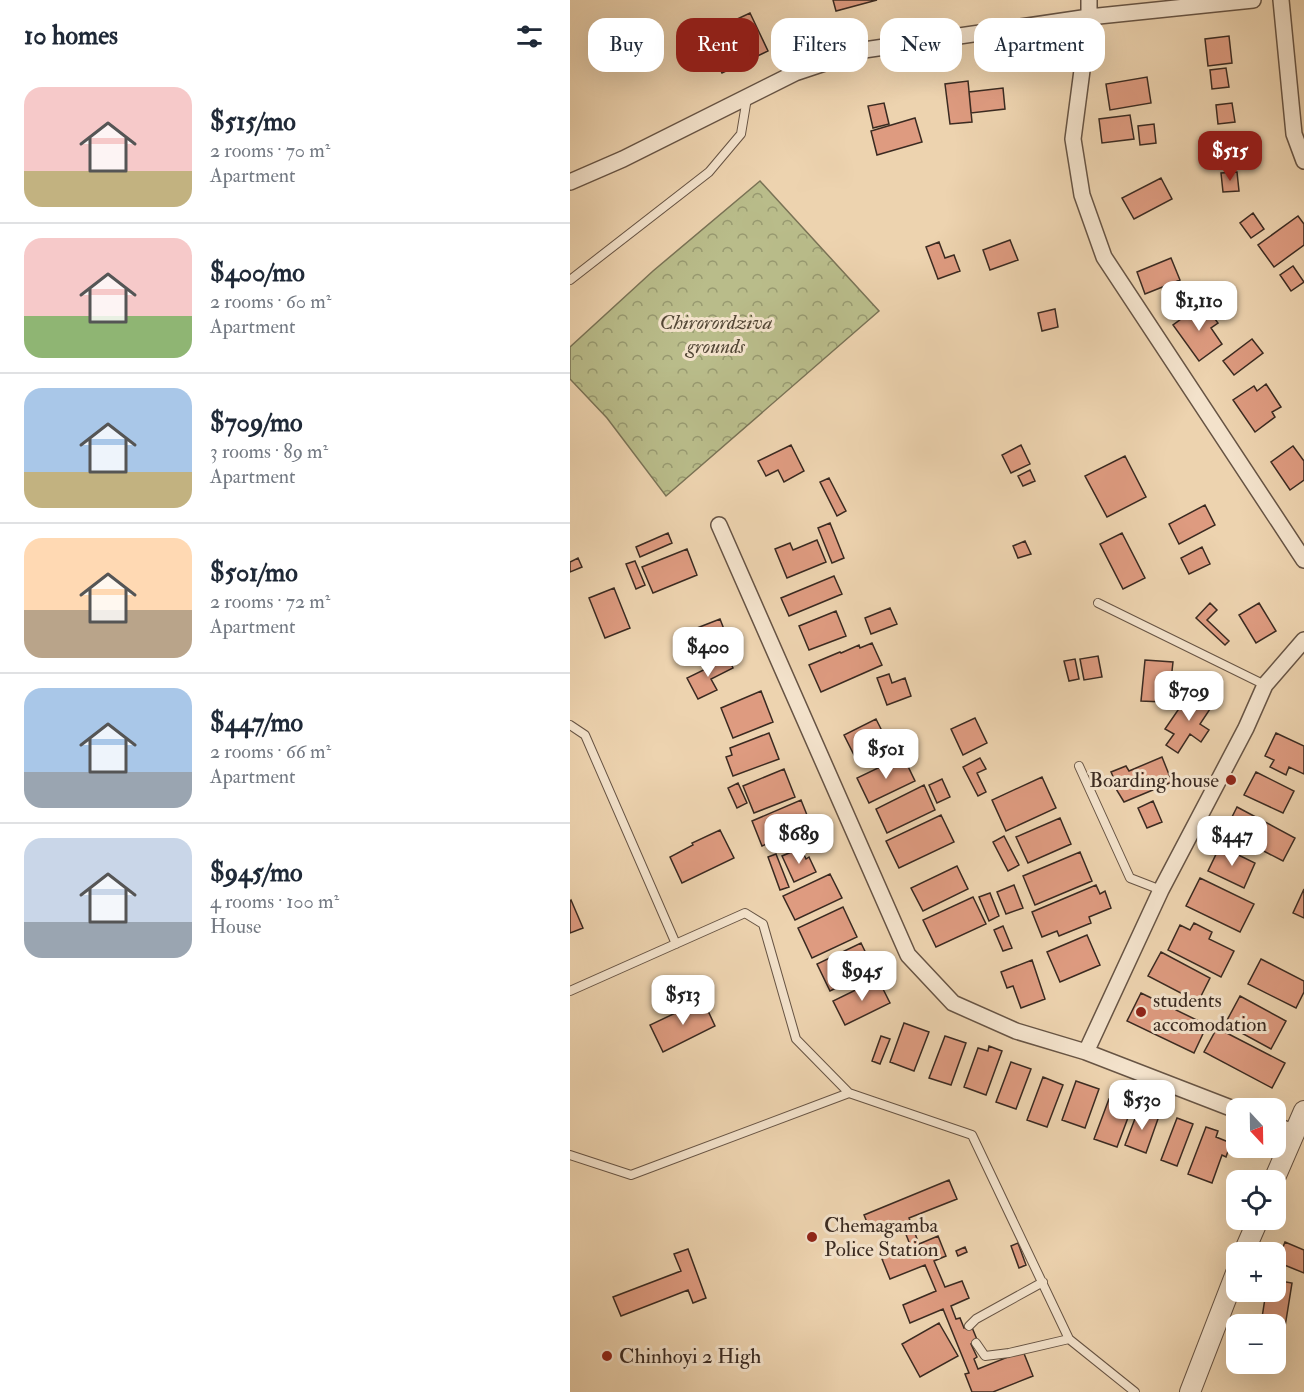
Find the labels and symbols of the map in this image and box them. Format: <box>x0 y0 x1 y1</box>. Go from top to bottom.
pin: $515 <box>1194 131 1266 182</box>
pin: $1,110 <box>1150 281 1248 332</box>
park label: Chirorordziva grounds <box>659 309 773 360</box>
pin: $400 <box>672 627 744 678</box>
pin: $709 <box>1153 671 1225 722</box>
pin: $501 <box>850 729 922 780</box>
place label: Boarding house <box>1089 767 1219 794</box>
marker: Boarding house <box>1224 773 1238 787</box>
pin: $689 <box>763 814 835 865</box>
pin: $447 <box>1196 816 1268 867</box>
pin: $945 <box>826 951 898 1002</box>
pin: $513 <box>647 975 719 1026</box>
place label: students accomodation <box>1153 987 1267 1038</box>
marker: students accomodation <box>1134 1005 1148 1019</box>
pin: $530 <box>1106 1080 1178 1131</box>
north arrow <box>1226 1098 1286 1158</box>
place label: Chemagamba Police Station <box>824 1212 939 1263</box>
marker: Chemagamba Police Station <box>805 1230 819 1244</box>
place label: Chinhoyi 2 High <box>619 1343 761 1370</box>
marker: Chinhoyi 2 High <box>600 1349 614 1363</box>

